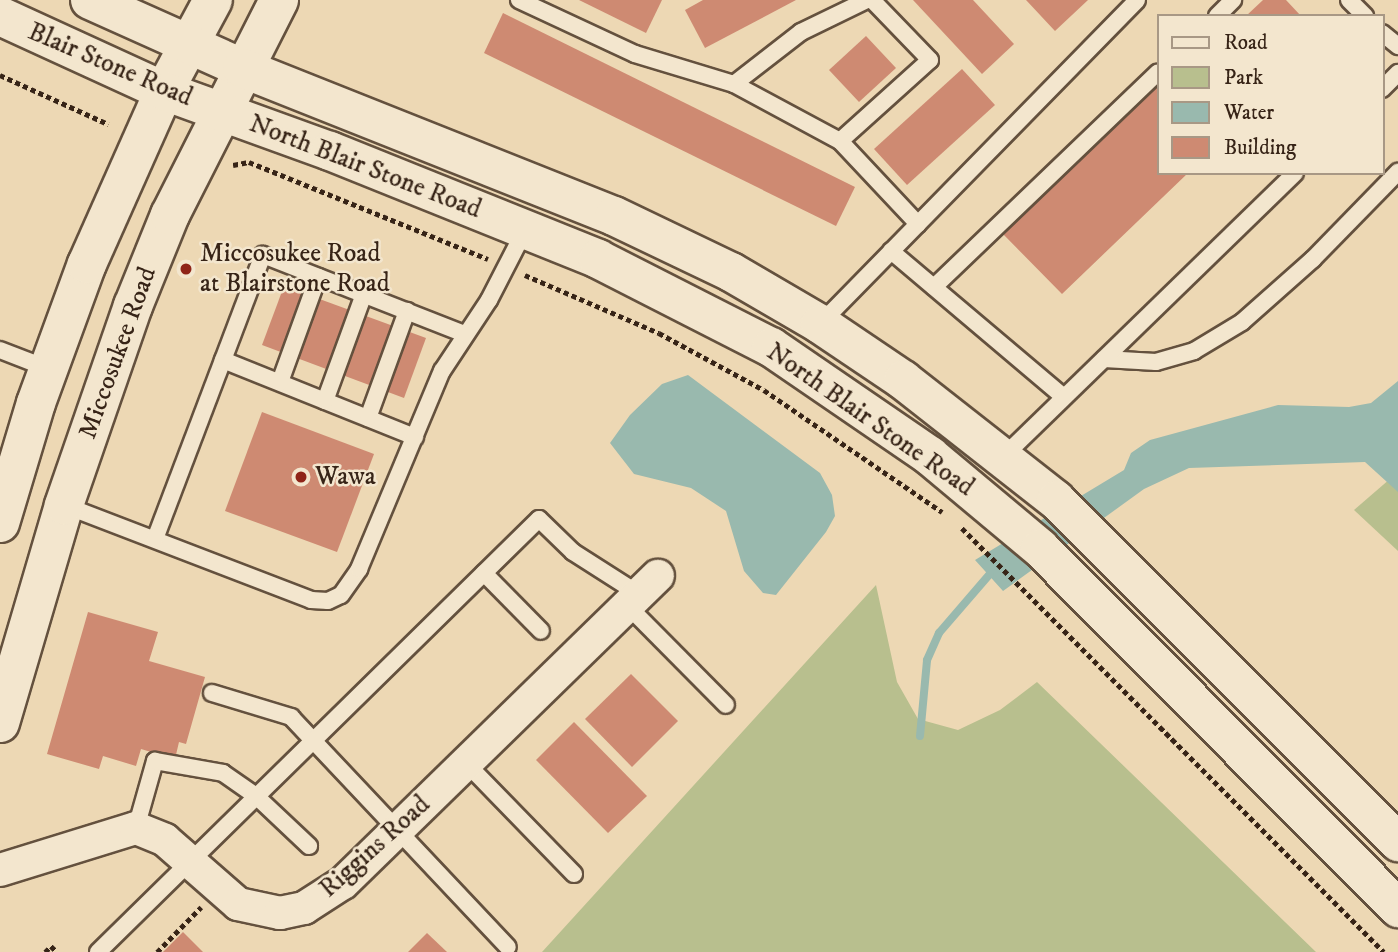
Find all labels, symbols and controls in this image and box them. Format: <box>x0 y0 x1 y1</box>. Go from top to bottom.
legend <box>1156 14 1384 175</box>
street label: Blair Stone Road <box>23 16 197 114</box>
text: Road <box>1224 30 1268 56</box>
text: Park <box>1224 65 1263 91</box>
text: Water <box>1224 100 1274 126</box>
street label: North Blair Stone Road <box>245 108 485 226</box>
text: Building <box>1224 135 1296 161</box>
place label: Miccosukee Road at Blairstone Road <box>200 238 390 300</box>
marker: Miccosukee Road at Blairstone Road <box>178 261 194 277</box>
street label: Miccosukee Road <box>72 263 164 443</box>
street label: North Blair Stone Road <box>760 337 980 503</box>
place label: Wawa <box>315 461 376 493</box>
marker: Wawa <box>293 469 309 485</box>
street label: Riggins Road <box>313 789 437 905</box>

